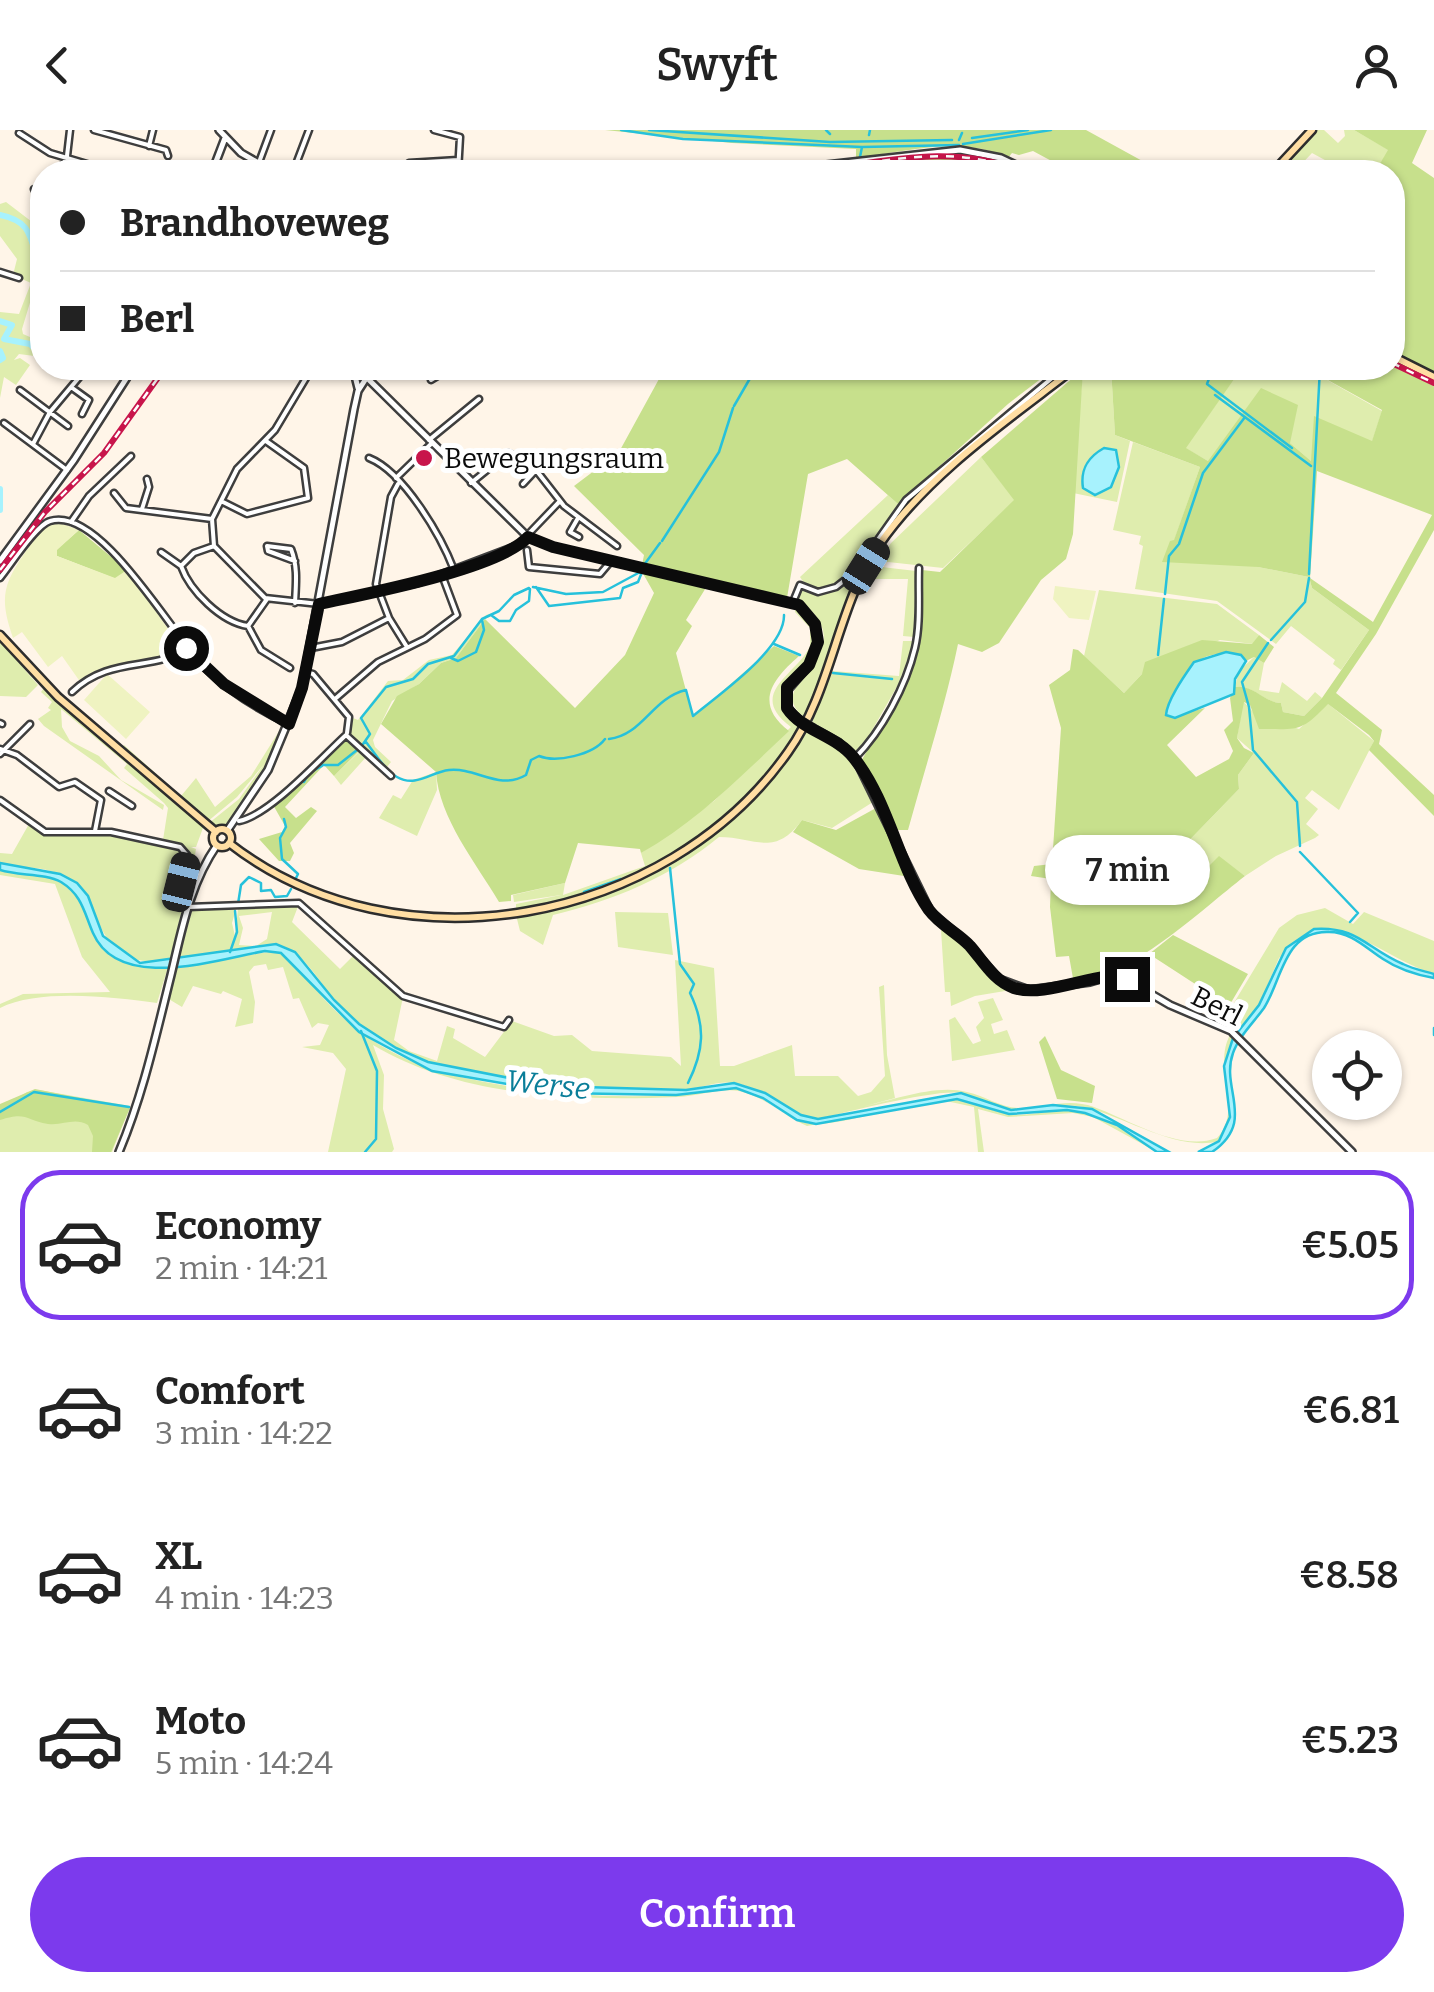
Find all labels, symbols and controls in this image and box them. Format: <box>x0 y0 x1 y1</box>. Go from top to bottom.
icon: back <box>30 38 85 93</box>
text: Swyft <box>656 38 778 92</box>
icon: person <box>1349 38 1404 93</box>
text: Brandhoveweg <box>120 200 389 246</box>
text: Berl <box>120 296 194 342</box>
place label: Bewegungsraum <box>444 442 664 475</box>
marker: Bewegungsraum <box>413 447 435 469</box>
car <box>837 533 895 599</box>
route start <box>164 626 209 671</box>
callout: 7 min <box>1044 834 1210 904</box>
car <box>159 849 203 915</box>
text: 7 min <box>1086 851 1169 889</box>
route end <box>1105 957 1150 1002</box>
street label: Berl <box>1186 979 1248 1033</box>
map controls <box>1312 1030 1402 1120</box>
button: locate <box>1312 1030 1402 1120</box>
water label: Werse <box>504 1063 592 1107</box>
icon: car <box>35 1200 125 1290</box>
text: Economy <box>155 1203 321 1249</box>
text: €5.05 <box>1301 1222 1399 1268</box>
text: 2 min · 14:21 <box>155 1249 328 1287</box>
icon: car <box>35 1365 125 1455</box>
text: Comfort <box>155 1368 305 1414</box>
text: €6.81 <box>1302 1387 1399 1433</box>
text: 3 min · 14:22 <box>155 1414 333 1452</box>
icon: car <box>35 1530 125 1620</box>
text: XL <box>155 1533 202 1579</box>
text: €8.58 <box>1299 1552 1399 1598</box>
text: 4 min · 14:23 <box>155 1579 334 1617</box>
icon: car <box>35 1695 125 1785</box>
text: Moto <box>155 1698 246 1744</box>
text: €5.23 <box>1301 1717 1399 1763</box>
text: 5 min · 14:24 <box>155 1744 333 1782</box>
button: Confirm <box>30 1857 1404 1972</box>

